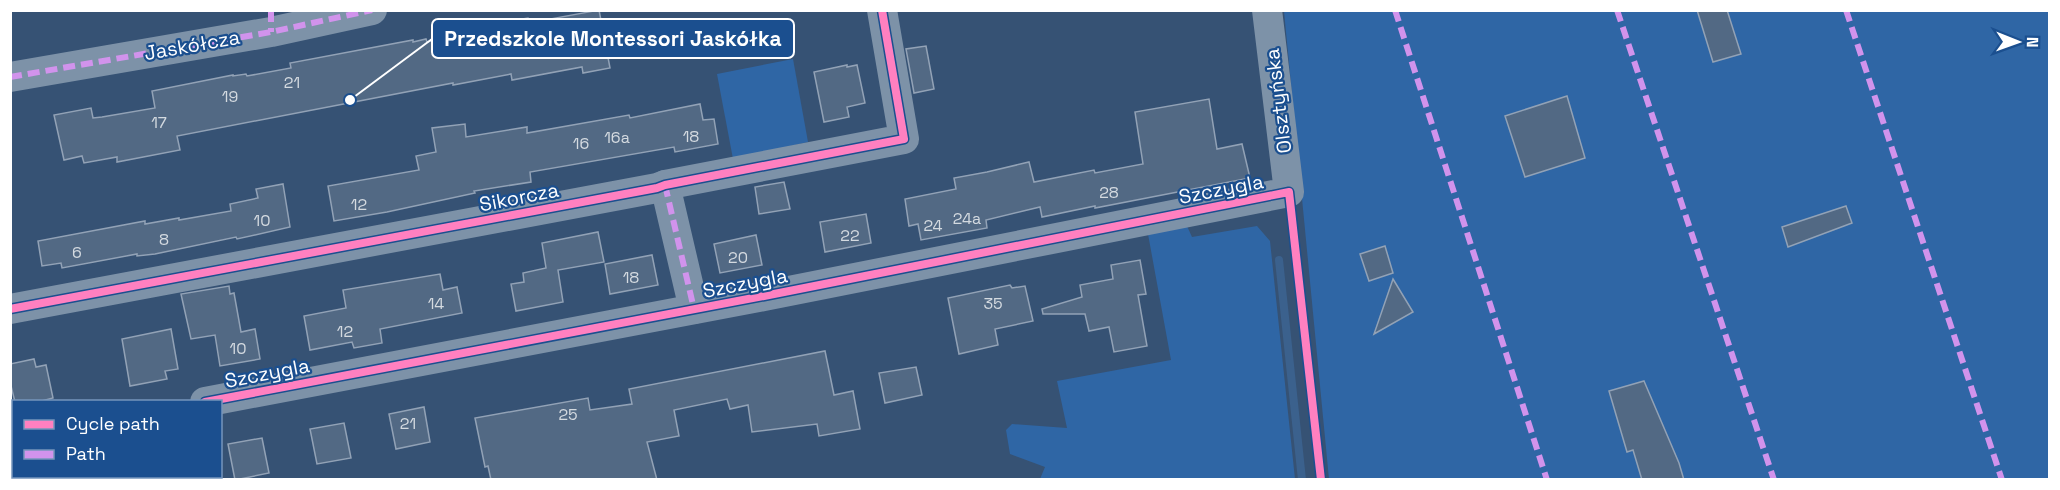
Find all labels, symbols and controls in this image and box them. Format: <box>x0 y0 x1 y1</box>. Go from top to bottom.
north arrow <box>1988 12 2048 72</box>
callout: Przedszkole Montessori Jaskółka <box>432 19 794 58</box>
street label: Jaskółcza <box>142 24 242 66</box>
text: Przedszkole Montessori Jaskółka <box>444 25 782 52</box>
text: N <box>2022 37 2043 48</box>
street label: Olsztyńska <box>1259 47 1297 155</box>
house number: 21 <box>284 72 300 93</box>
house number: 19 <box>222 86 238 107</box>
house number: 17 <box>151 112 167 133</box>
house number: 18 <box>683 126 699 147</box>
house number: 16a <box>604 127 630 148</box>
house number: 16 <box>573 133 589 154</box>
street label: Szczygla <box>1176 168 1266 210</box>
street label: Sikorcza <box>477 177 561 217</box>
house number: 28 <box>1099 182 1119 203</box>
house number: 12 <box>351 194 367 215</box>
house number: 24a <box>953 208 981 229</box>
house number: 10 <box>254 210 270 231</box>
house number: 24 <box>923 215 943 236</box>
house number: 22 <box>840 225 860 246</box>
house number: 8 <box>159 229 169 250</box>
house number: 6 <box>72 242 82 263</box>
house number: 20 <box>728 247 748 268</box>
street label: Szczygla <box>700 262 790 304</box>
house number: 18 <box>623 267 639 288</box>
house number: 14 <box>428 293 444 314</box>
house number: 35 <box>983 293 1003 314</box>
house number: 12 <box>337 321 353 342</box>
house number: 10 <box>230 338 246 359</box>
street label: Szczygla <box>222 352 312 394</box>
legend <box>12 400 222 478</box>
house number: 25 <box>558 404 578 425</box>
text: Cycle path <box>66 412 160 435</box>
house number: 21 <box>400 413 416 434</box>
text: Path <box>66 442 106 465</box>

